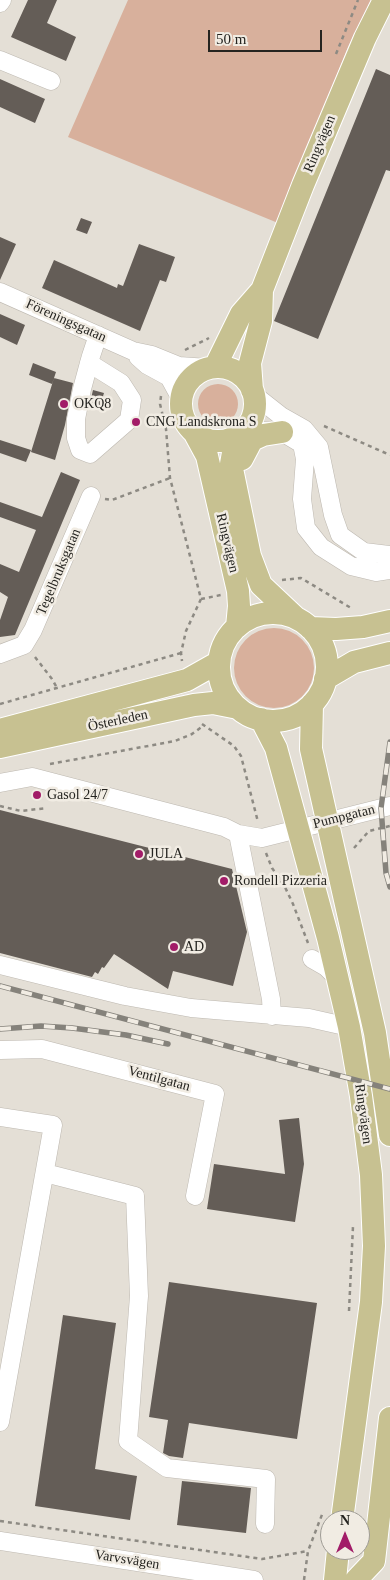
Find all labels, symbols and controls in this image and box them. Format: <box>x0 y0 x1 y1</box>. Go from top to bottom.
scale bar <box>210 20 324 52</box>
text: 50 m <box>216 31 246 47</box>
street label: Ringvägen <box>300 113 340 175</box>
street label: Föreningsgatan <box>23 296 109 346</box>
place label: OKQ8 <box>74 396 111 412</box>
marker: OKQ8 <box>58 398 70 410</box>
place label: CNG Landskrona S <box>146 414 256 430</box>
marker: CNG Landskrona S <box>130 416 142 428</box>
street label: Ringvägen <box>212 512 242 574</box>
street label: Tegelbruksgatan <box>33 526 85 618</box>
street label: Österleden <box>87 706 149 736</box>
place label: Gasol 24/7 <box>47 787 108 803</box>
marker: Gasol 24/7 <box>31 789 43 801</box>
street label: Pumpgatan <box>311 801 377 833</box>
place label: JULA <box>149 846 183 862</box>
marker: JULA <box>133 848 145 860</box>
place label: Rondell Pizzeria <box>234 873 327 889</box>
marker: Rondell Pizzeria <box>218 875 230 887</box>
place label: AD <box>184 939 204 955</box>
marker: AD <box>168 941 180 953</box>
street label: Ventilgatan <box>126 1063 192 1095</box>
street label: Ringvägen <box>350 1083 376 1145</box>
north arrow <box>320 1510 370 1560</box>
text: N <box>340 1513 350 1528</box>
street label: Varvsvägen <box>93 1547 161 1573</box>

